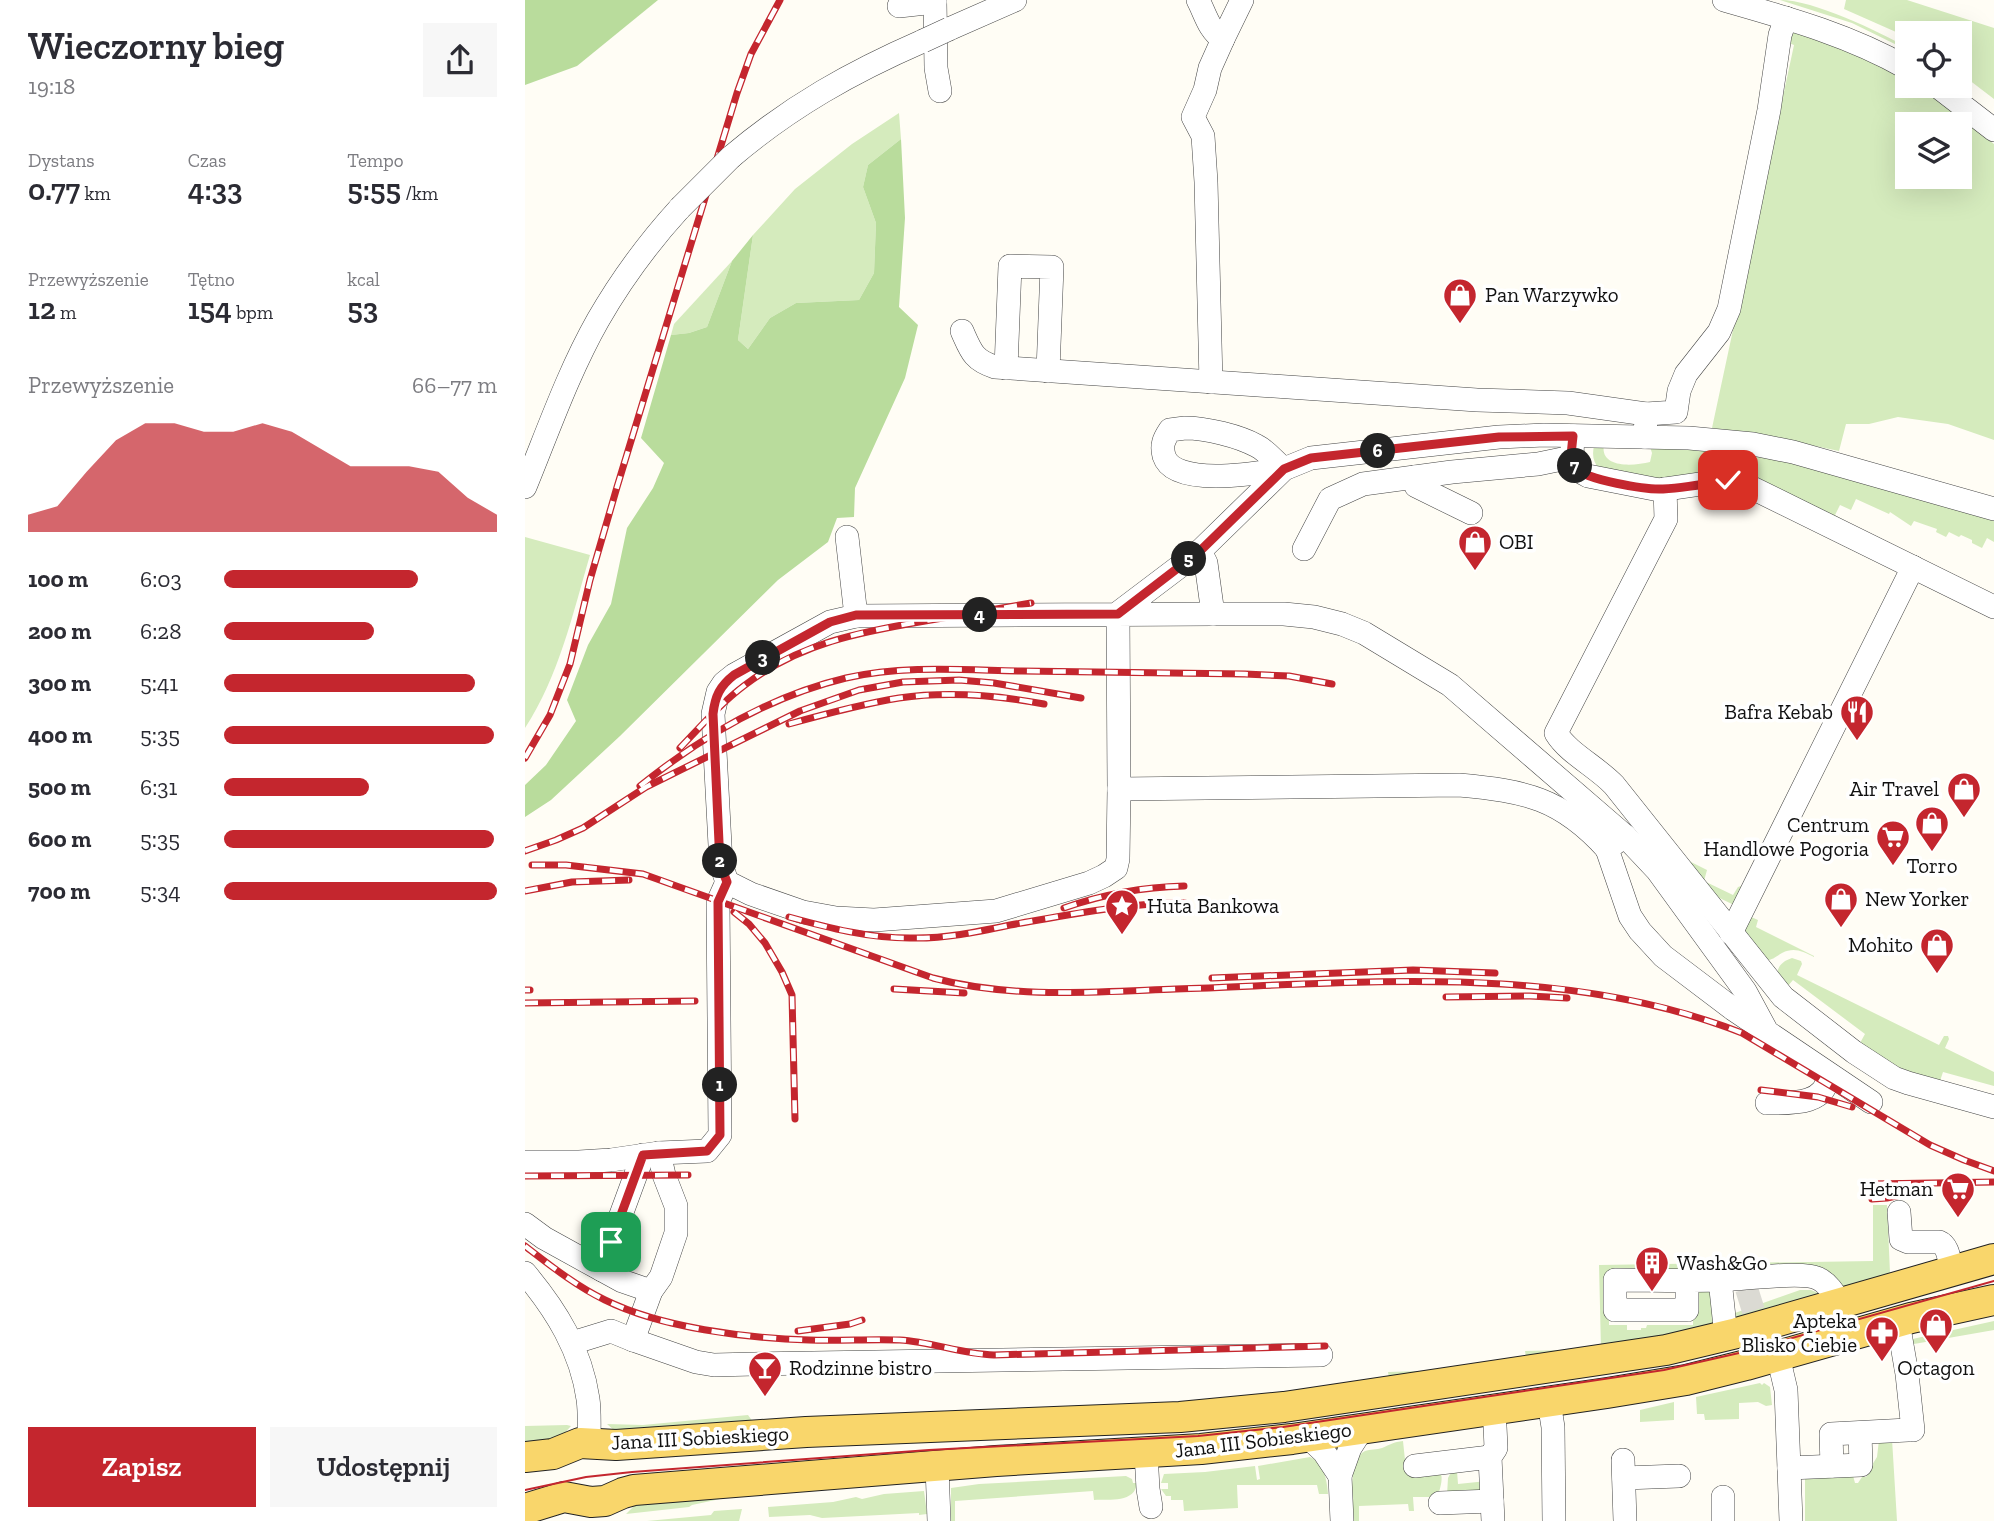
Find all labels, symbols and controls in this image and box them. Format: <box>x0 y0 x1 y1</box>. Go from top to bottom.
map controls <box>1895 21 1972 189</box>
button: locate <box>1895 21 1972 98</box>
text: Wieczorny bieg <box>28 23 284 69</box>
button: share <box>423 23 497 97</box>
text: 19:18 <box>28 72 75 100</box>
button: layers <box>1895 112 1972 189</box>
text: Dystans <box>28 149 95 172</box>
text: Czas <box>188 149 226 172</box>
text: Tempo <box>347 149 403 172</box>
text: 0.77 <box>28 172 80 208</box>
text: 4:33 <box>188 172 243 208</box>
text: 5:55 <box>347 172 401 208</box>
text: km <box>80 182 111 205</box>
text: /km <box>401 182 438 205</box>
text: Przewyższenie <box>28 268 149 291</box>
text: Tętno <box>188 268 235 291</box>
text: kcal <box>347 268 380 291</box>
shop icon: Pan Warzywko <box>1441 276 1479 325</box>
place label: Pan Warzywko <box>1485 282 1618 307</box>
text: 12 <box>28 291 56 327</box>
text: 154 <box>188 291 232 327</box>
text: 53 <box>347 291 378 327</box>
text: m <box>56 301 77 324</box>
text: bpm <box>232 301 273 324</box>
text: Przewyższenie <box>28 371 174 399</box>
text: 66–77 m <box>412 371 497 399</box>
pin: 6 <box>1361 434 1395 468</box>
text: 6 <box>1372 439 1383 462</box>
pin: 7 <box>1557 448 1593 484</box>
pin <box>1698 450 1758 510</box>
text: 7 <box>1570 454 1579 477</box>
icon: check <box>1709 461 1747 499</box>
shop icon: OBI <box>1456 523 1494 572</box>
place label: OBI <box>1499 529 1533 554</box>
pin: 5 <box>1171 542 1207 576</box>
text: 5 <box>1184 547 1193 570</box>
text: 100 m <box>28 565 88 593</box>
text: 6:03 <box>140 565 182 593</box>
pin: 4 <box>963 598 997 632</box>
text: 4 <box>974 603 985 626</box>
text: 200 m <box>28 617 91 645</box>
text: 6:28 <box>140 617 182 645</box>
pin: 3 <box>745 640 781 676</box>
text: 3 <box>757 646 768 669</box>
text: 300 m <box>28 669 91 697</box>
text: 5:41 <box>140 669 178 697</box>
restaurant icon: Bafra Kebab <box>1838 693 1876 742</box>
place label: Bafra Kebab <box>1724 699 1833 724</box>
text: 400 m <box>28 721 92 749</box>
text: 5:35 <box>140 721 180 749</box>
shop icon: Air Travel <box>1945 770 1983 819</box>
text: 500 m <box>28 773 91 801</box>
text: 6:31 <box>140 773 177 801</box>
place label: Air Travel <box>1850 776 1939 801</box>
shop icon: Torro <box>1913 804 1951 853</box>
place label: Centrum Handlowe Pogoria <box>1704 812 1869 861</box>
supermarket icon: Centrum Handlowe Pogoria <box>1874 818 1912 867</box>
text: 600 m <box>28 825 91 853</box>
text: 5:35 <box>140 825 180 853</box>
pin: 2 <box>703 844 737 878</box>
text: 2 <box>714 849 725 872</box>
place label: Torro <box>1907 853 1957 878</box>
text: 700 m <box>28 877 90 905</box>
text: 5:34 <box>140 877 181 905</box>
shop icon: New Yorker <box>1822 880 1860 929</box>
place label: New Yorker <box>1865 886 1969 911</box>
place icon: Huta Bankowa <box>1103 887 1141 936</box>
place label: Huta Bankowa <box>1147 893 1279 918</box>
shop icon: Mohito <box>1918 926 1956 975</box>
place label: Mohito <box>1848 932 1913 957</box>
pin: 1 <box>703 1068 737 1102</box>
text: 1 <box>716 1073 723 1096</box>
supermarket icon: Hetman <box>1939 1170 1977 1219</box>
place label: Hetman <box>1860 1176 1933 1201</box>
pin <box>581 1212 641 1272</box>
icon: arrive <box>592 1223 630 1261</box>
building icon: Wash&Go <box>1633 1244 1671 1293</box>
place label: Wash&Go <box>1677 1250 1767 1275</box>
shop icon: Octagon <box>1917 1306 1955 1355</box>
place label: Apteka Blisko Ciebie <box>1741 1308 1857 1357</box>
pharmacy icon: Apteka Blisko Ciebie <box>1863 1314 1901 1363</box>
bar icon: Rodzinne bistro <box>746 1349 784 1398</box>
place label: Rodzinne bistro <box>789 1355 932 1380</box>
place label: Octagon <box>1897 1355 1975 1380</box>
street label: Jana III Sobieskiego <box>1173 1416 1353 1463</box>
street label: Jana III Sobieskiego <box>610 1420 790 1455</box>
button: Zapisz <box>28 1427 256 1507</box>
button: Udostępnij <box>270 1427 497 1507</box>

